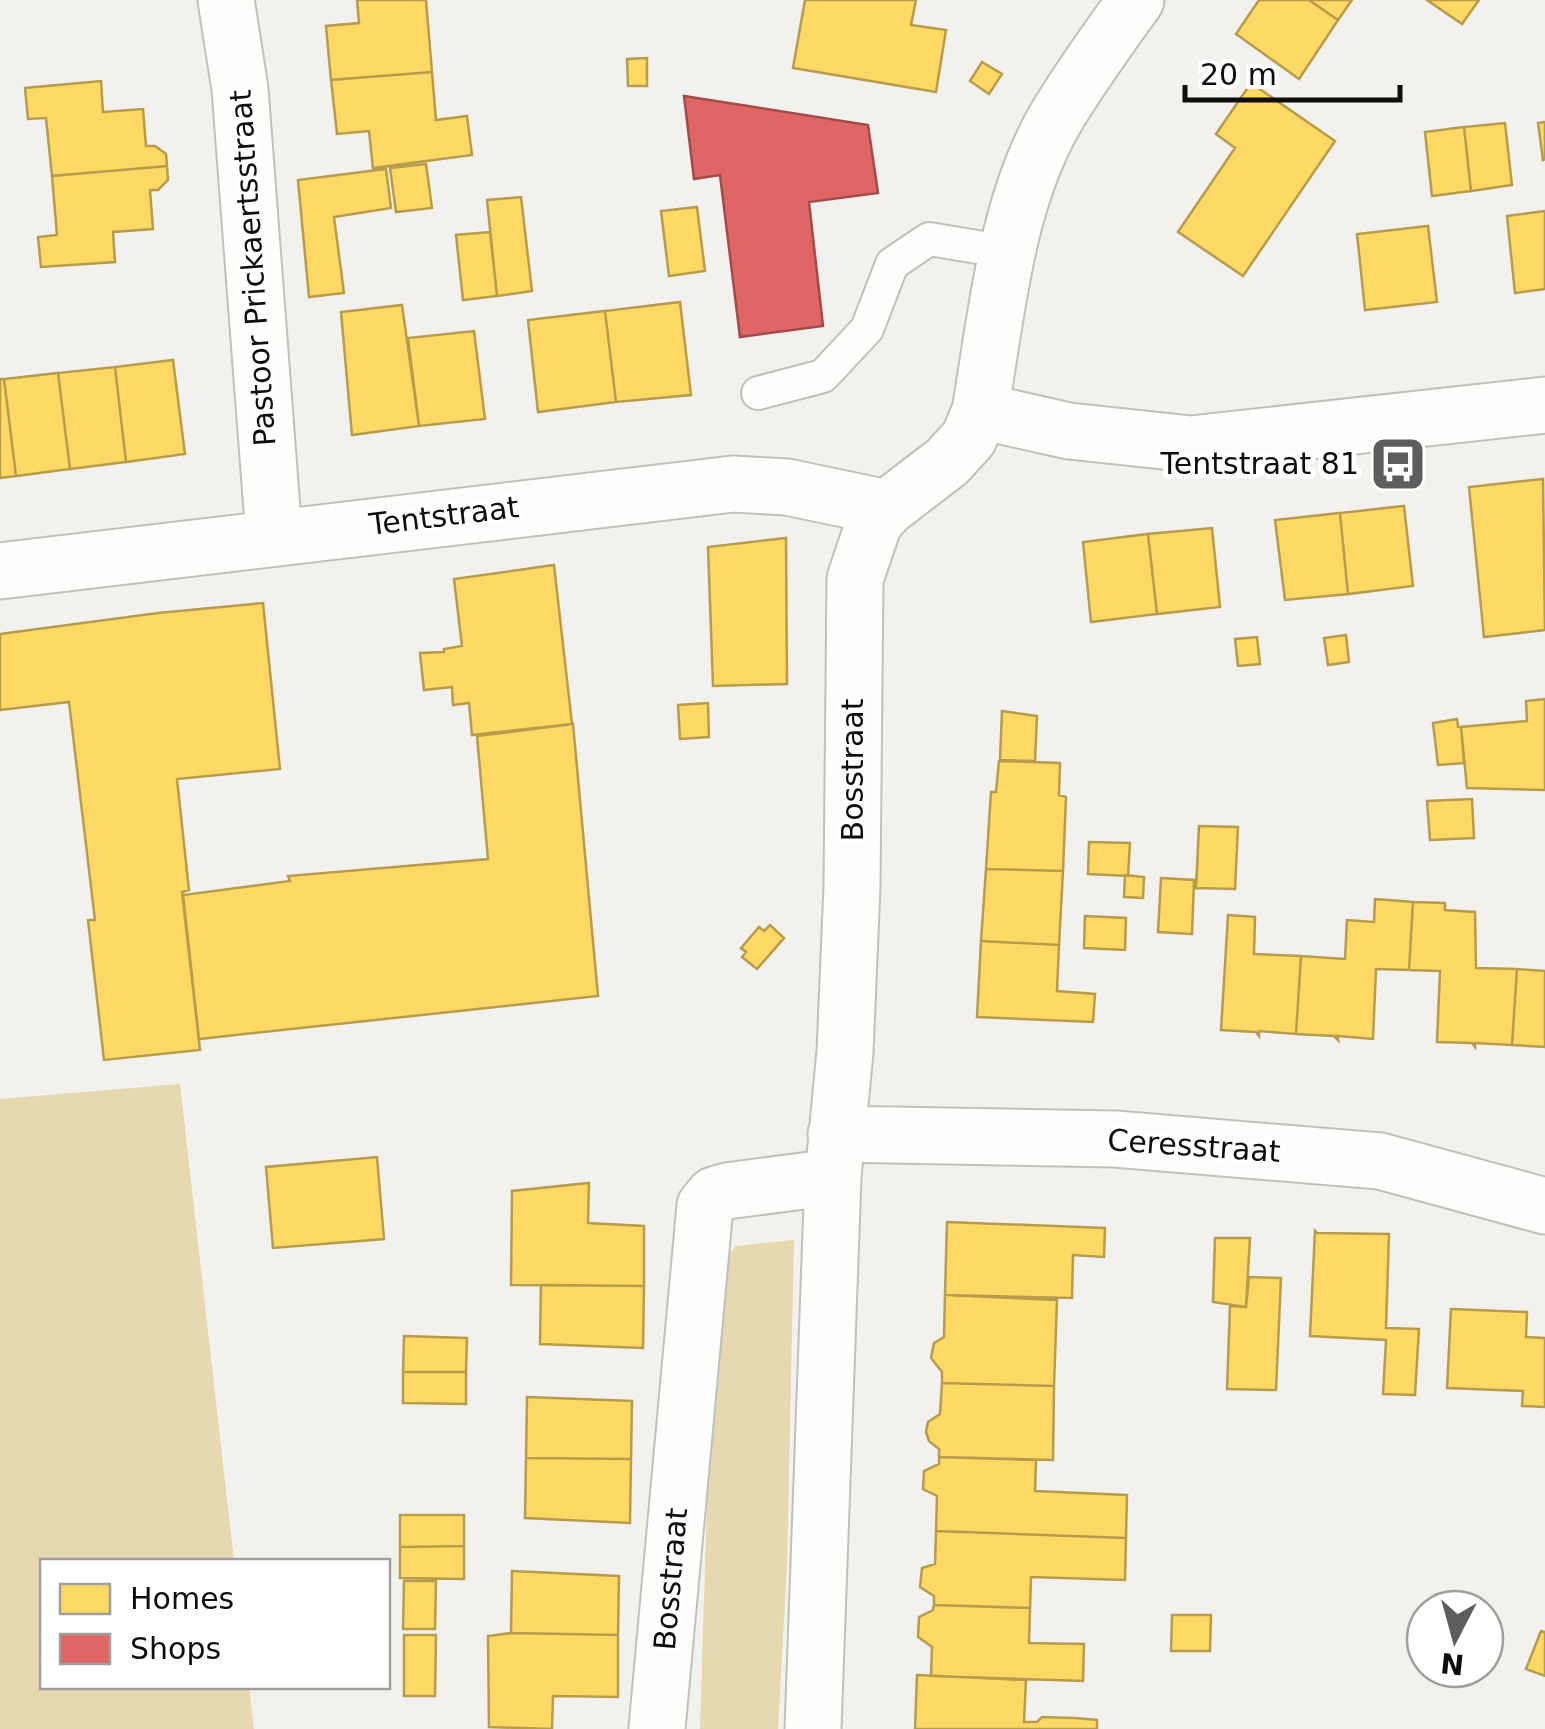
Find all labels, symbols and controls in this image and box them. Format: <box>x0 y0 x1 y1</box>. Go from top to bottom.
scale bar <box>1185 40 1400 102</box>
text: 20 m <box>1200 57 1277 92</box>
street label: Pastoor Prickaertsstraat <box>223 88 282 448</box>
bus stop icon: Tentstraat 81 <box>1368 434 1428 494</box>
place label: Tentstraat 81 <box>1160 446 1359 481</box>
street label: Tentstraat <box>366 489 521 542</box>
street label: Bosstraat <box>835 698 870 841</box>
street label: Ceresstraat <box>1106 1122 1282 1169</box>
street label: Bosstraat <box>647 1506 694 1652</box>
legend <box>40 1559 390 1689</box>
text: Homes <box>130 1581 234 1616</box>
north arrow <box>1405 1589 1505 1689</box>
text: Shops <box>130 1631 221 1666</box>
text: N <box>1439 1646 1466 1681</box>

